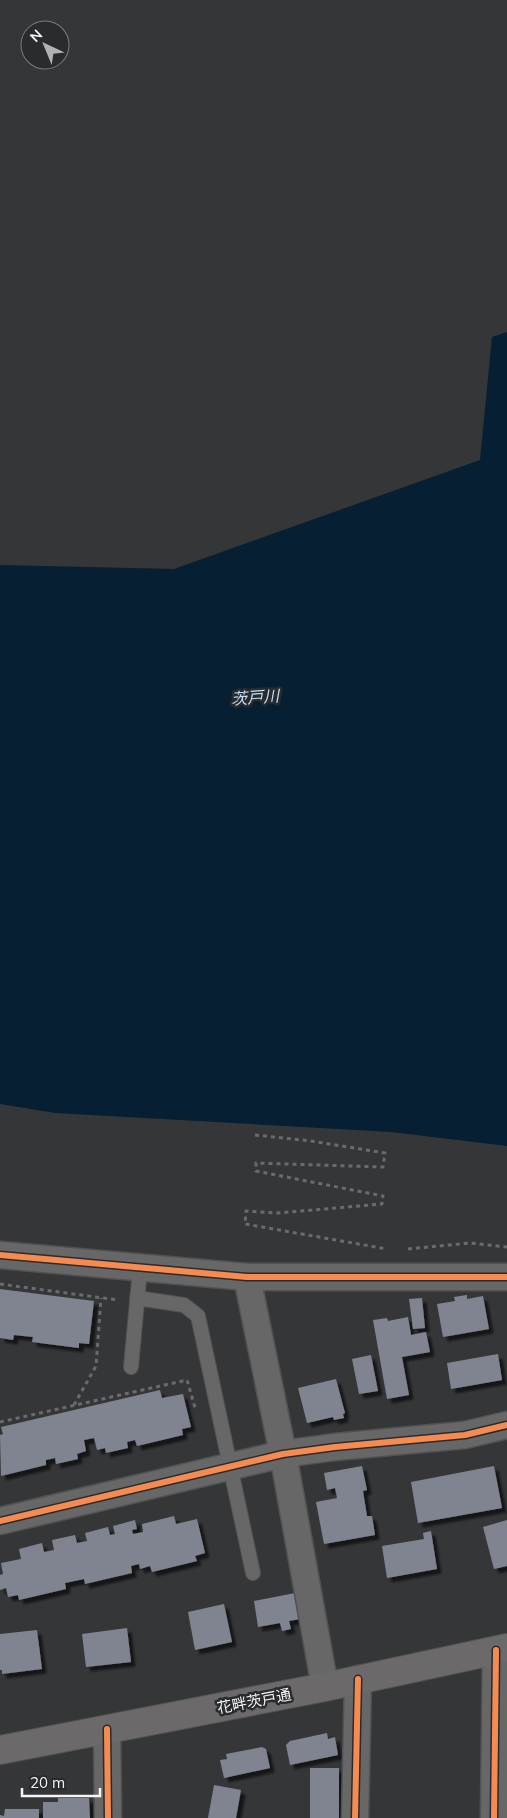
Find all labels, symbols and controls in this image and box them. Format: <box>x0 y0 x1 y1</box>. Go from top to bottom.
north arrow <box>20 20 70 70</box>
text: N <box>26 26 46 46</box>
water label: 茨戸川 <box>230 685 282 709</box>
street label: 花畔茨戸通 <box>215 1685 293 1717</box>
scale bar <box>22 1766 100 1798</box>
text: 20 m <box>30 1773 65 1792</box>

